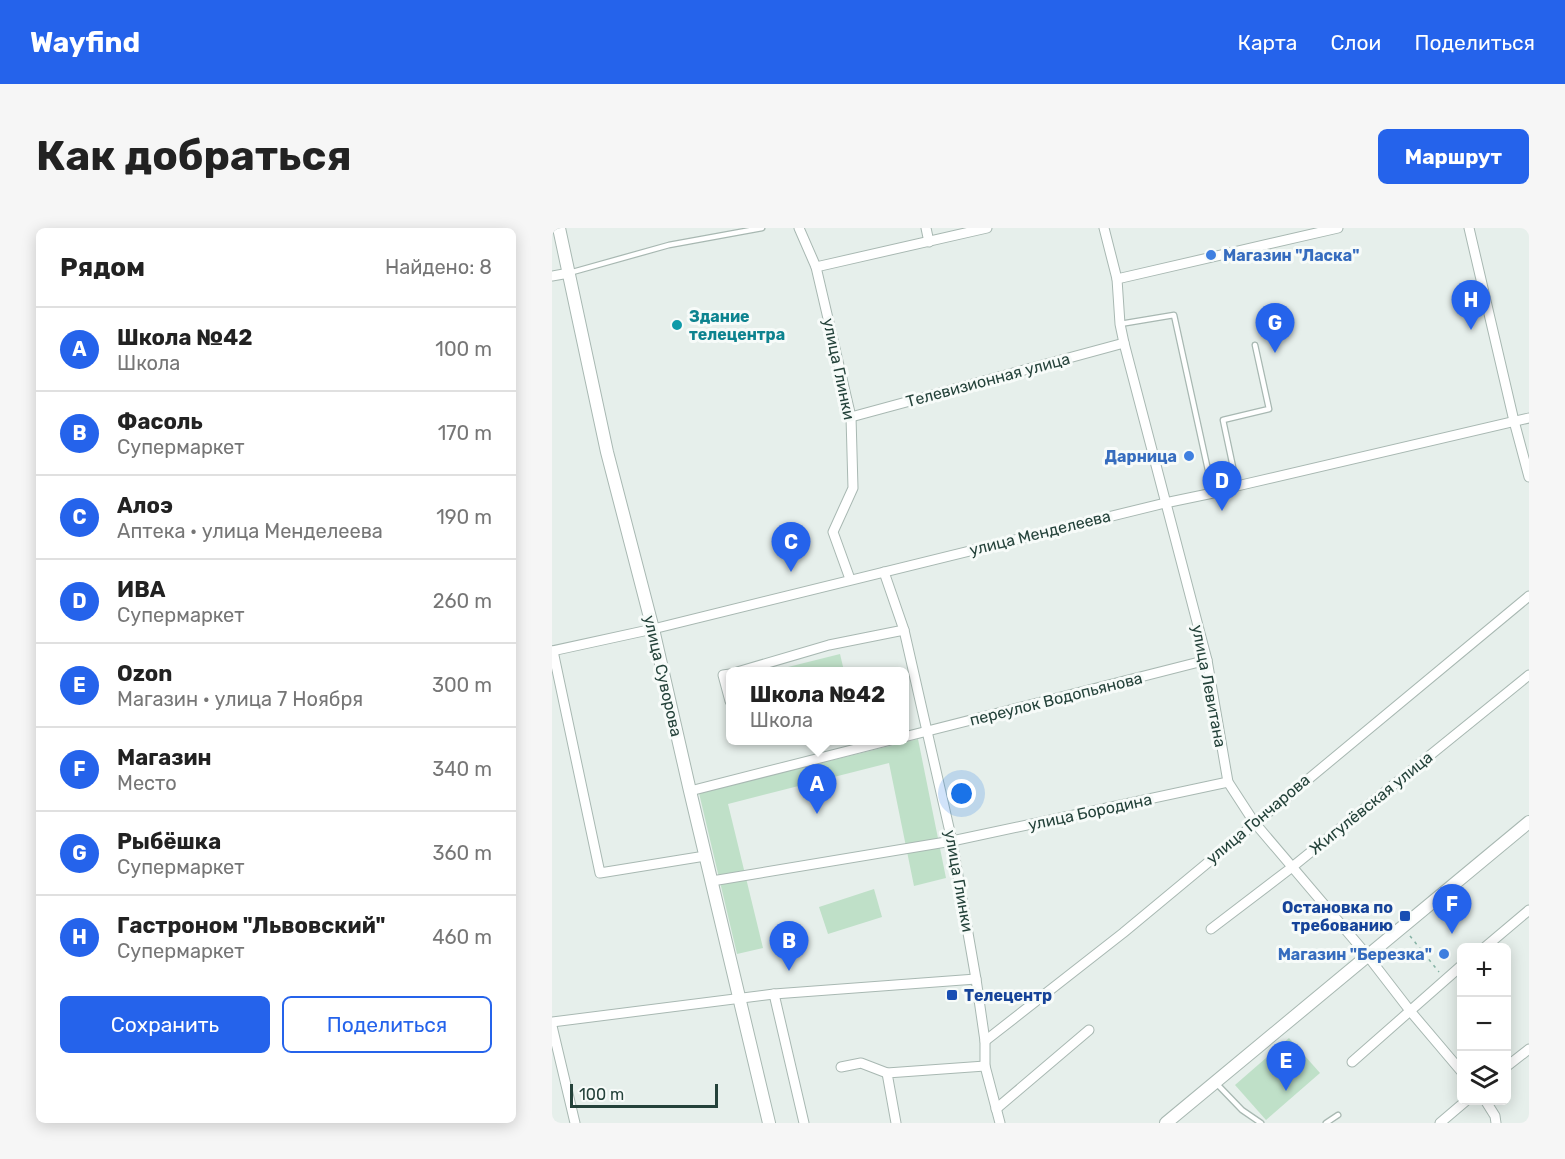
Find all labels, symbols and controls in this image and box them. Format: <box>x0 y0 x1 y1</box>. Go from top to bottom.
text: Wayfind <box>30 26 140 59</box>
text: Карта <box>1237 30 1297 55</box>
text: Слои <box>1330 30 1381 55</box>
text: Поделиться <box>1414 30 1535 55</box>
button: Маршрут <box>1378 129 1529 184</box>
text: Как добраться <box>36 131 352 181</box>
place label: Магазин "Ласка" <box>1223 246 1359 265</box>
marker: Магазин "Ласка" <box>1204 248 1218 262</box>
text: Рядом <box>60 252 145 283</box>
text: Найдено: 8 <box>385 255 492 279</box>
pin: H <box>1452 280 1490 330</box>
pin: G <box>1256 304 1294 353</box>
place label: Здание телецентра <box>689 307 785 344</box>
street label: улица Глинки <box>819 316 859 422</box>
marker: Здание телецентра <box>670 318 684 332</box>
text: Школа №42 <box>117 324 252 351</box>
text: A <box>72 337 87 361</box>
text: 100 m <box>435 337 492 361</box>
street label: Телевизионная улица <box>904 349 1072 411</box>
text: Школа <box>117 351 180 375</box>
text: Фасоль <box>117 408 203 435</box>
text: B <box>72 421 87 445</box>
text: 170 m <box>438 421 492 445</box>
text: Супермаркет <box>117 435 245 459</box>
place label: Дарница <box>1105 447 1177 466</box>
marker: Дарница <box>1182 449 1196 463</box>
pin: D <box>1202 462 1242 511</box>
text: Алоэ <box>117 492 173 519</box>
text: C <box>72 505 87 529</box>
text: 190 m <box>436 505 492 529</box>
street label: улица Менделеева <box>967 506 1113 560</box>
text: Аптека · улица Менделеева <box>117 519 383 543</box>
pin: C <box>772 522 810 572</box>
text: ИВА <box>117 576 165 603</box>
text: D <box>72 589 87 613</box>
text: 260 m <box>433 589 492 613</box>
text: Супермаркет <box>117 603 245 627</box>
street label: улица Суворова <box>640 613 686 739</box>
street label: улица Левитана <box>1188 623 1230 749</box>
text: Ozon <box>117 660 172 687</box>
popup <box>726 667 909 745</box>
street label: переулок Водопьянова <box>968 668 1144 730</box>
text: E <box>73 673 86 697</box>
text: 300 m <box>432 673 492 697</box>
text: Школа №42 <box>750 681 885 708</box>
text: Магазин · улица 7 Ноября <box>117 687 363 711</box>
text: Школа <box>750 708 813 732</box>
text: Магазин <box>117 744 212 771</box>
street label: Жигулёвская улица <box>1306 748 1436 858</box>
text: F <box>73 757 86 781</box>
text: 340 m <box>432 757 492 781</box>
pin: A <box>798 764 836 814</box>
street label: улица Гончарова <box>1202 770 1314 868</box>
text: Место <box>117 771 177 795</box>
your location <box>947 779 976 808</box>
street label: улица Бородина <box>1026 790 1154 834</box>
text: Рыбёшка <box>117 828 221 855</box>
street label: улица Глинки <box>941 828 977 934</box>
text: G <box>72 841 87 865</box>
text: 360 m <box>433 841 492 865</box>
text: Супермаркет <box>117 855 245 879</box>
pin: F <box>1432 884 1472 934</box>
place label: Остановка по требованию <box>1282 898 1393 935</box>
marker: Остановка по требованию <box>1398 909 1412 923</box>
text: Гастроном "Львовский" <box>117 912 386 939</box>
pin: B <box>770 922 808 971</box>
text: H <box>72 925 87 949</box>
text: 460 m <box>432 925 492 949</box>
text: Супермаркет <box>117 939 245 963</box>
map controls <box>1457 943 1511 1105</box>
button: + <box>1457 943 1511 997</box>
place label: Магазин "Березка" <box>1278 945 1432 964</box>
marker: Магазин "Березка" <box>1437 947 1451 961</box>
place label: Телецентр <box>964 986 1052 1005</box>
marker: Телецентр <box>945 988 959 1002</box>
button: Сохранить <box>60 996 270 1053</box>
button: Поделиться <box>282 996 492 1053</box>
button: − <box>1457 997 1511 1051</box>
pin: E <box>1266 1042 1306 1091</box>
button: layers <box>1457 1051 1511 1105</box>
scale bar <box>570 1081 718 1108</box>
text: 100 m <box>579 1085 624 1104</box>

